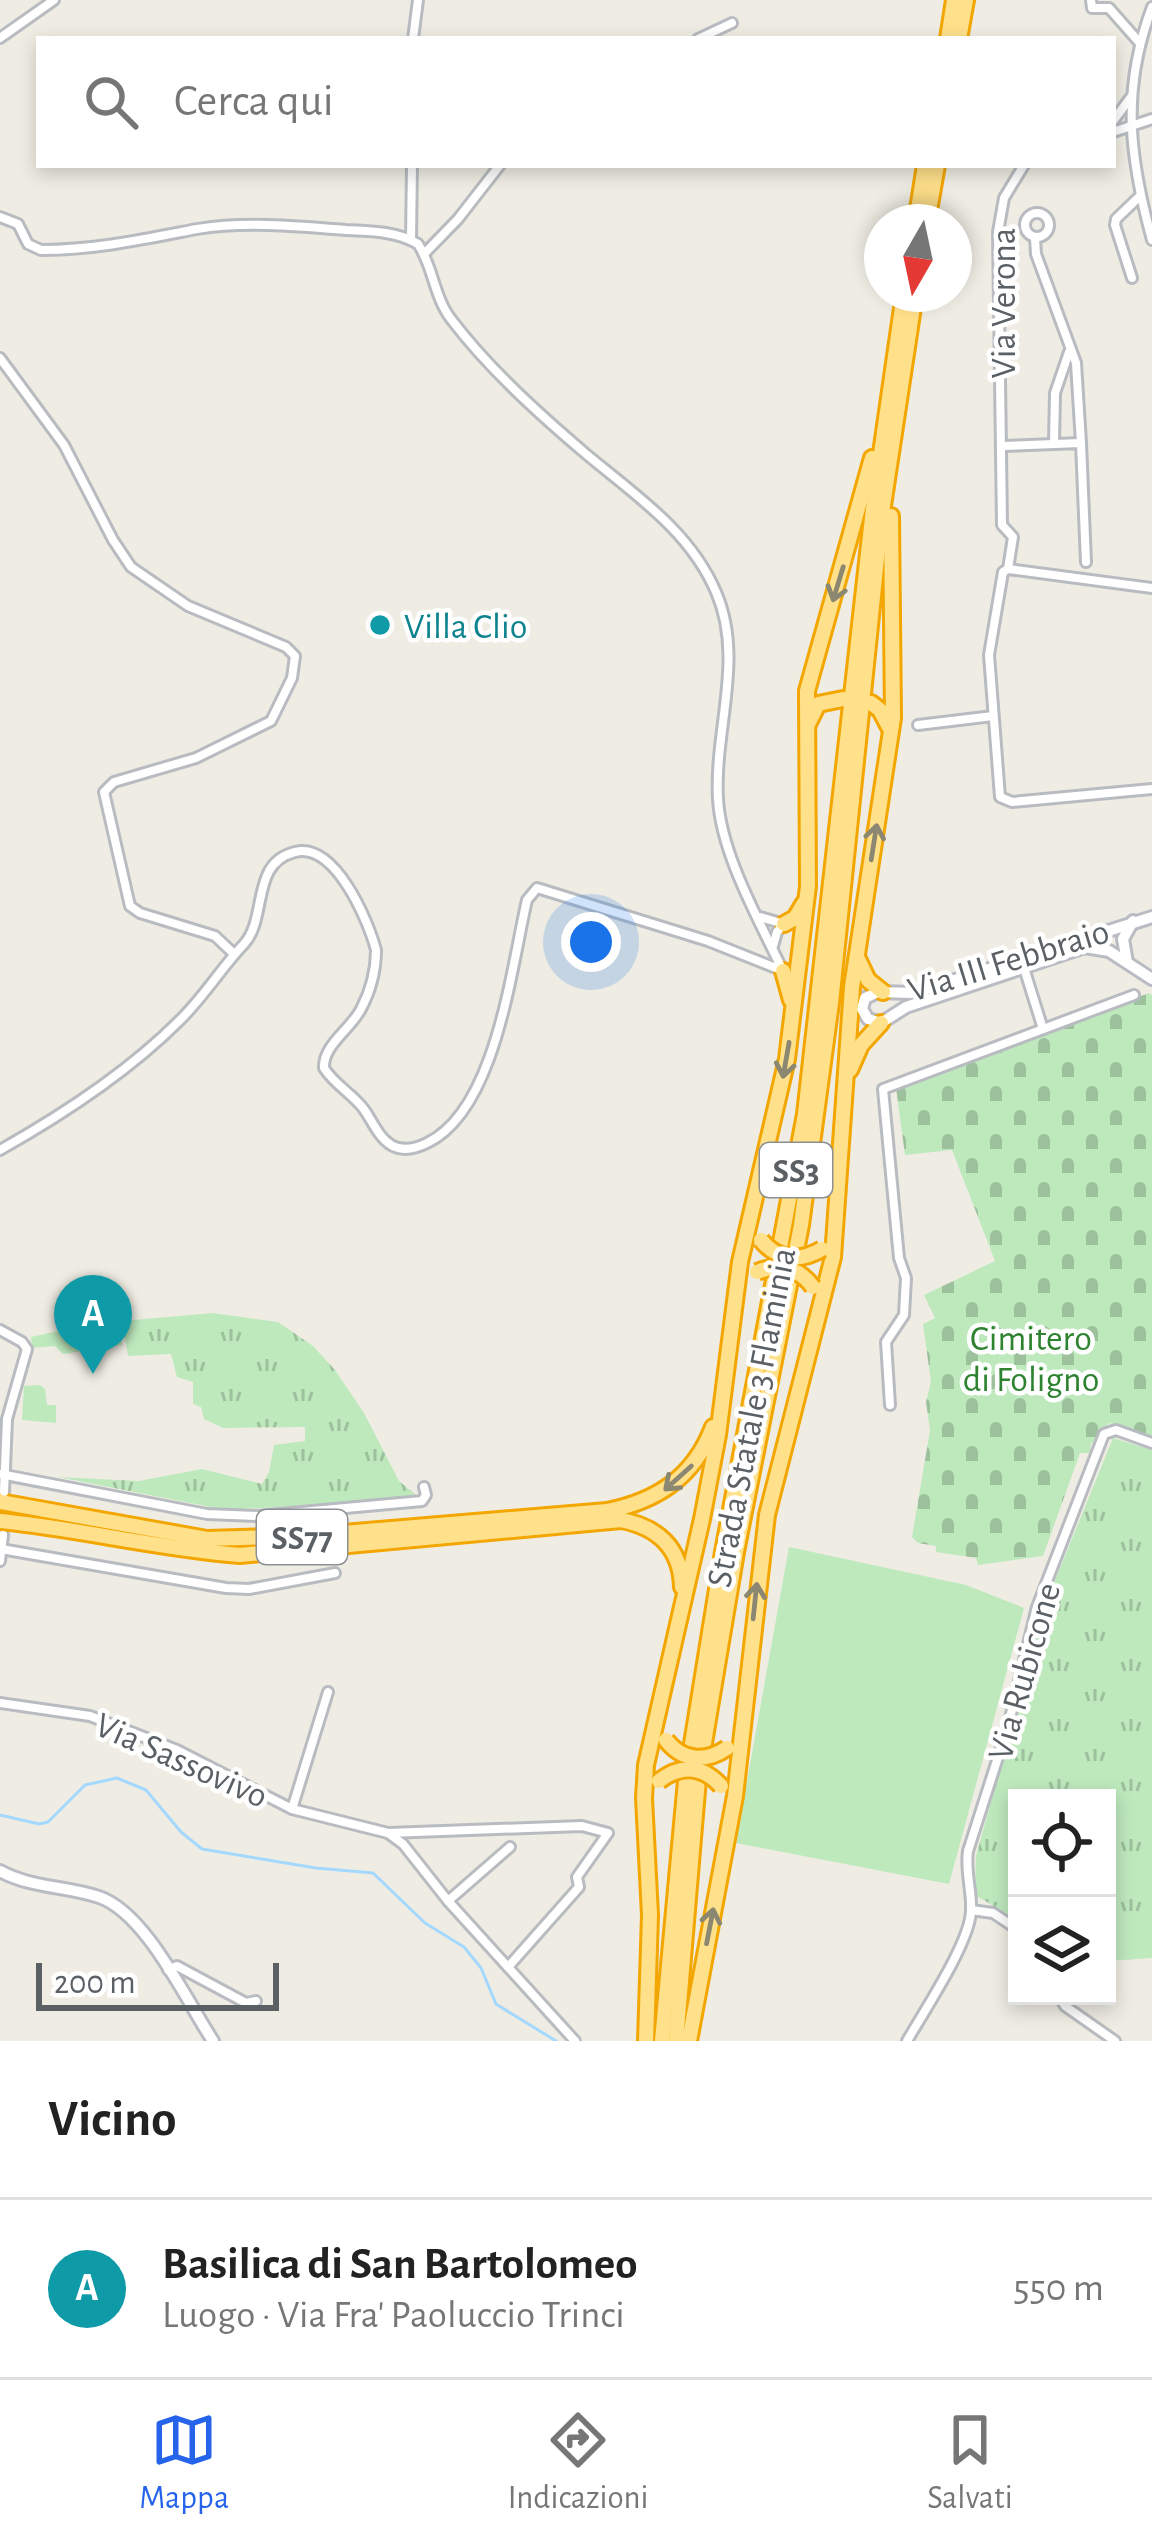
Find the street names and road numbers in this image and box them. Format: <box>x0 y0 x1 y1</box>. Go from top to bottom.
street label: Via Verona <box>986 227 1022 379</box>
street label: Via III Febbraio <box>904 913 1113 1009</box>
road number: SS3 <box>760 1143 832 1197</box>
street label: Strada Statale 3 Flaminia <box>701 1245 803 1590</box>
road number: SS77 <box>257 1510 347 1564</box>
street label: Via Rubicone <box>982 1579 1067 1764</box>
street label: Via Sassovivo <box>90 1707 273 1815</box>

